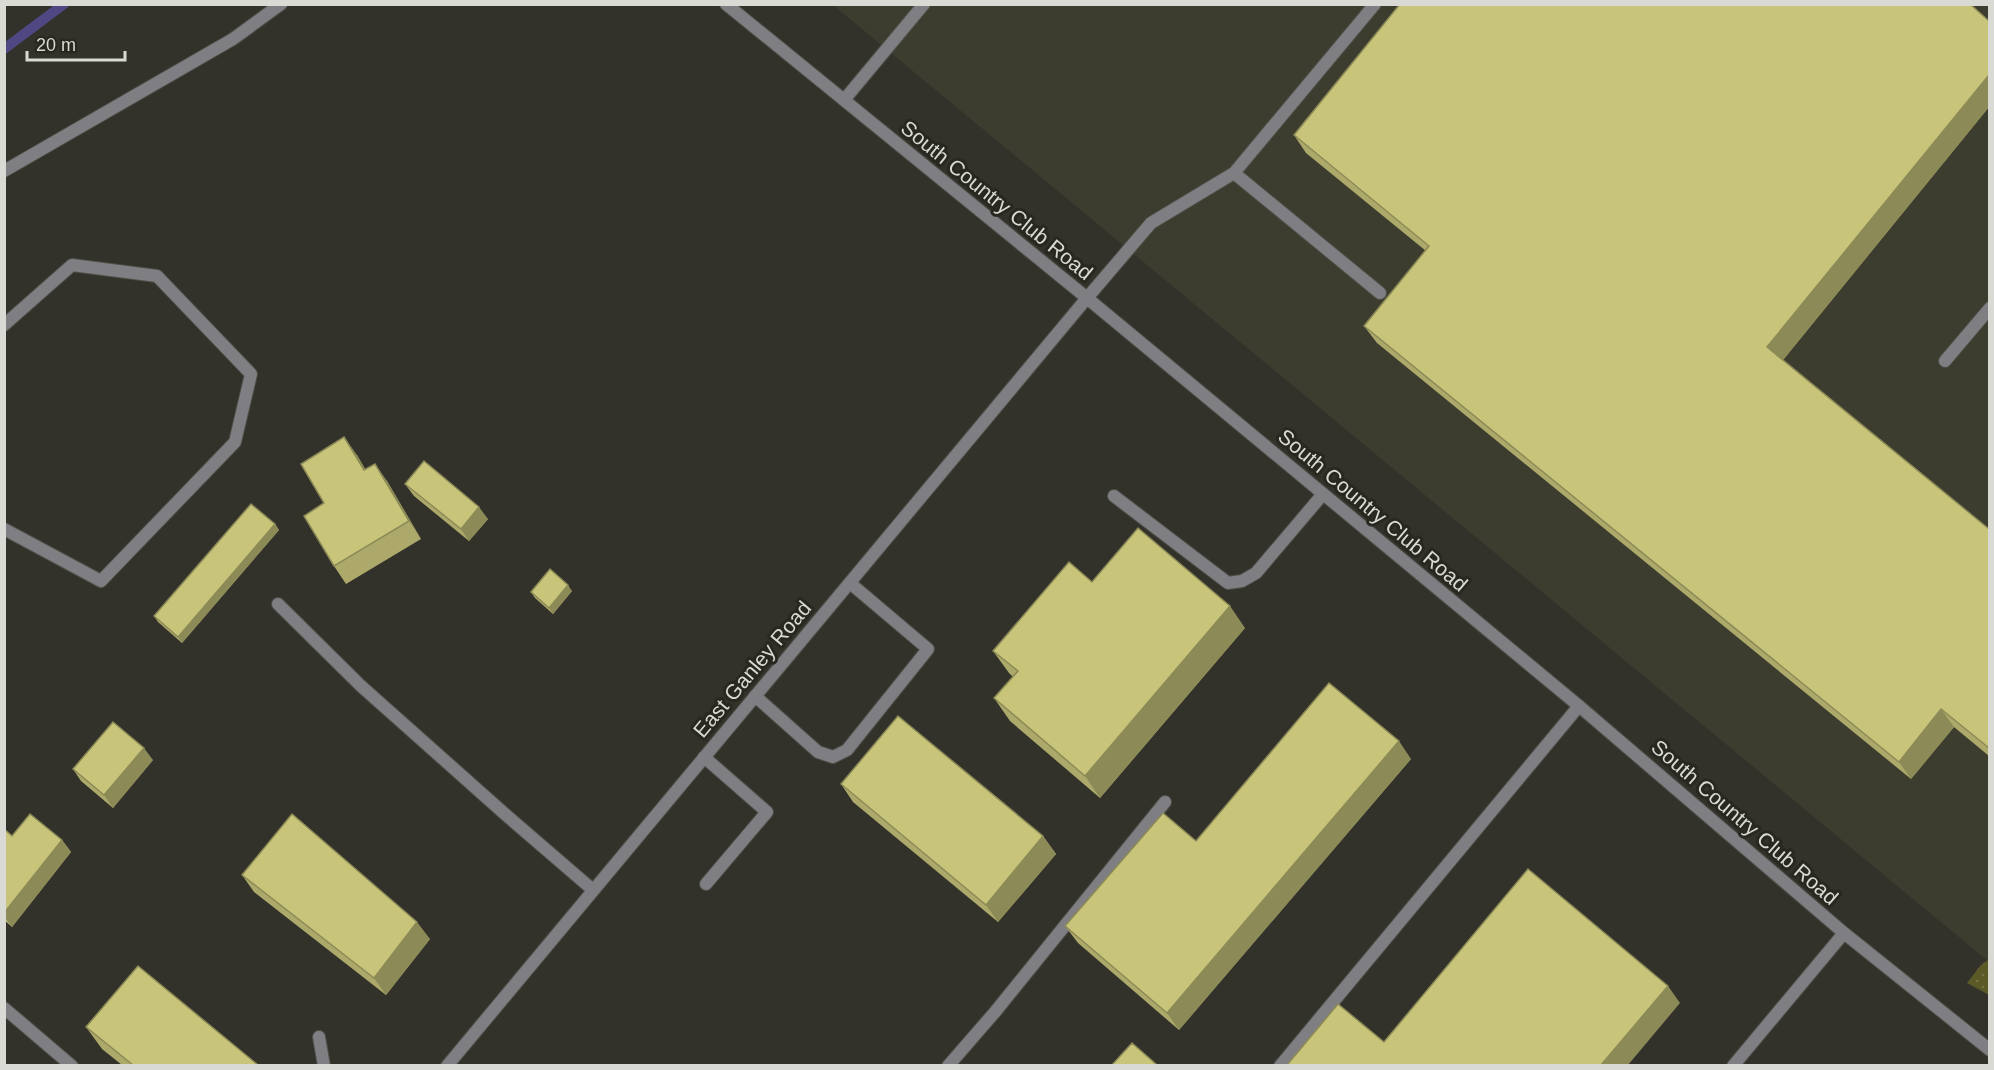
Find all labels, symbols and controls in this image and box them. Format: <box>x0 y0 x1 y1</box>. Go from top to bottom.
scale bar <box>27 24 124 62</box>
text: 20 m <box>36 35 76 55</box>
street label: South Country Club Road <box>897 116 1097 284</box>
street label: South Country Club Road <box>1274 424 1472 596</box>
street label: East Ganley Road <box>688 596 816 742</box>
street label: South Country Club Road <box>1647 735 1843 909</box>

